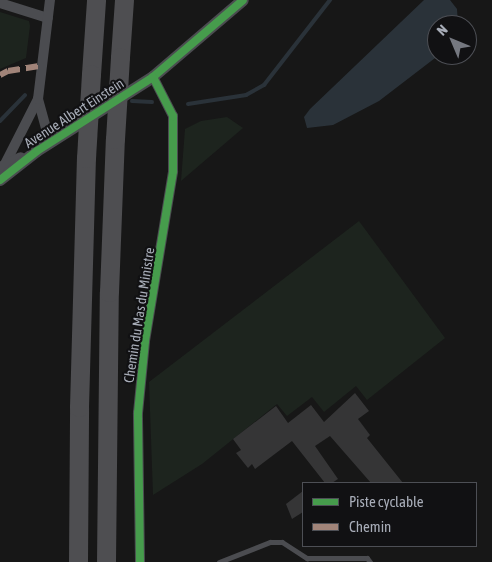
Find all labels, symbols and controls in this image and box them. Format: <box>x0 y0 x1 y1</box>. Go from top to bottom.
north arrow <box>427 15 477 65</box>
text: N <box>434 22 451 39</box>
street label: Avenue Albert Einstein <box>21 75 127 151</box>
street label: Chemin du Mas du Ministre <box>120 246 158 384</box>
legend <box>302 482 477 547</box>
text: Piste cyclable <box>349 493 424 510</box>
text: Chemin <box>349 518 391 535</box>

